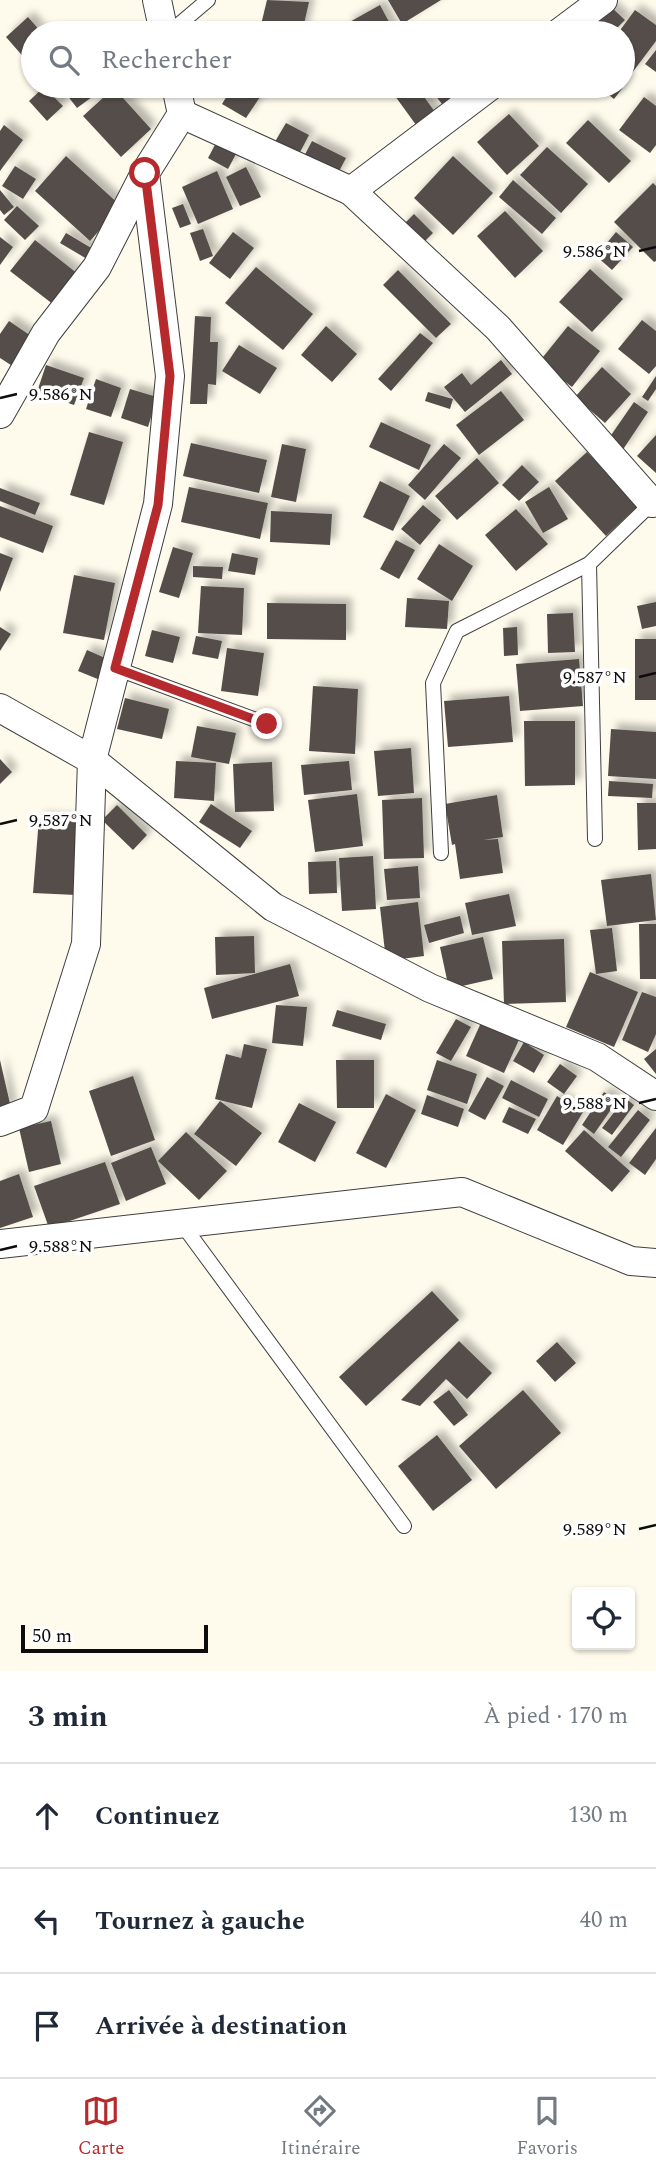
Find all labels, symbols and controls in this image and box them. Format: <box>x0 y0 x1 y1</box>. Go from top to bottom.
search box <box>21 21 635 98</box>
text: Rechercher <box>101 40 232 80</box>
icon: search <box>45 41 83 79</box>
route start <box>129 157 160 188</box>
text: 9.586°N <box>563 238 627 265</box>
text: 9.586°N <box>29 381 93 408</box>
text: 9.587°N <box>563 664 627 691</box>
route end <box>251 708 282 739</box>
text: 9.587°N <box>29 807 93 834</box>
text: 9.588°N <box>563 1090 627 1117</box>
text: 9.588°N <box>29 1233 93 1260</box>
text: 9.589°N <box>563 1516 627 1543</box>
map controls <box>572 1587 635 1650</box>
button: locate <box>572 1587 635 1650</box>
scale bar <box>21 1622 208 1654</box>
text: 50 m <box>32 1622 72 1651</box>
text: 3 min <box>28 1694 108 1740</box>
text: À pied · 170 m <box>483 1699 628 1734</box>
text: Continuez <box>95 1796 220 1836</box>
icon: ahead <box>28 1797 66 1835</box>
text: 130 m <box>568 1798 628 1833</box>
text: Tournez à gauche <box>95 1901 305 1941</box>
icon: left <box>28 1902 66 1940</box>
text: 40 m <box>579 1903 628 1938</box>
text: Arrivée à destination <box>95 2006 347 2046</box>
icon: arrive <box>28 2007 66 2045</box>
tab: Carte <box>78 2092 125 2163</box>
tab: Itinéraire <box>280 2092 360 2163</box>
tab: Favoris <box>516 2092 578 2163</box>

